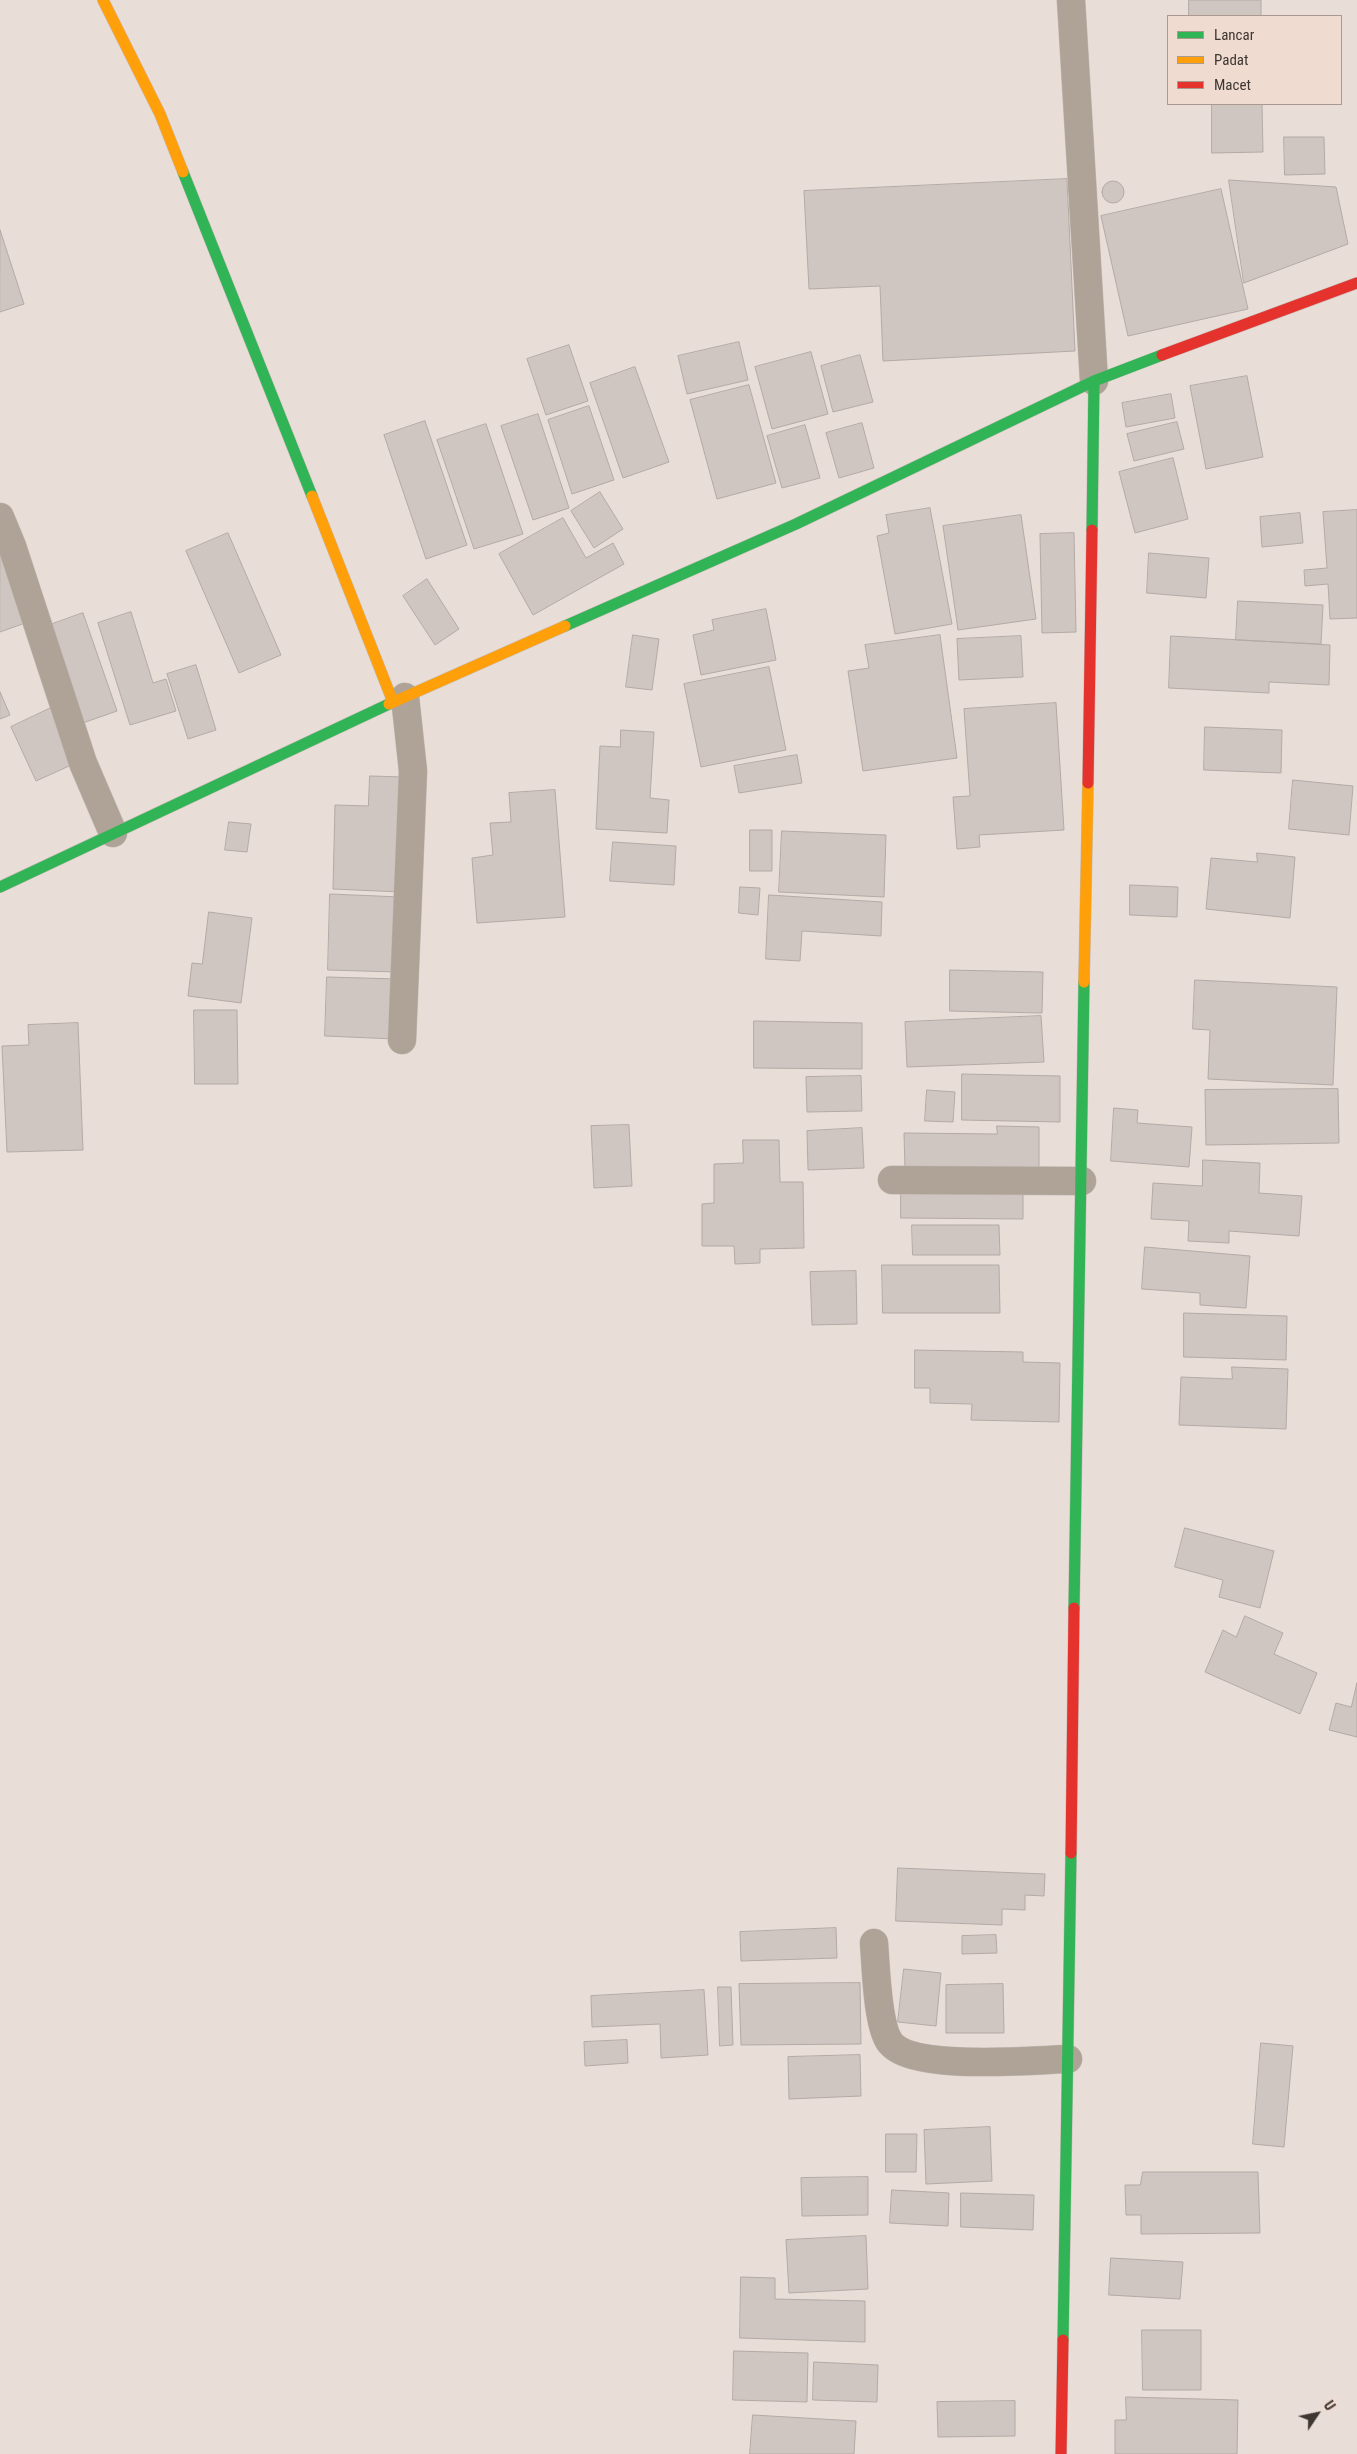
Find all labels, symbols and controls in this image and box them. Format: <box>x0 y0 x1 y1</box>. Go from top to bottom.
legend <box>1167 15 1342 105</box>
text: Lancar <box>1214 26 1254 44</box>
text: Padat <box>1214 51 1248 69</box>
text: Macet <box>1214 76 1251 94</box>
north arrow <box>1292 2389 1342 2439</box>
text: U <box>1321 2398 1338 2413</box>

